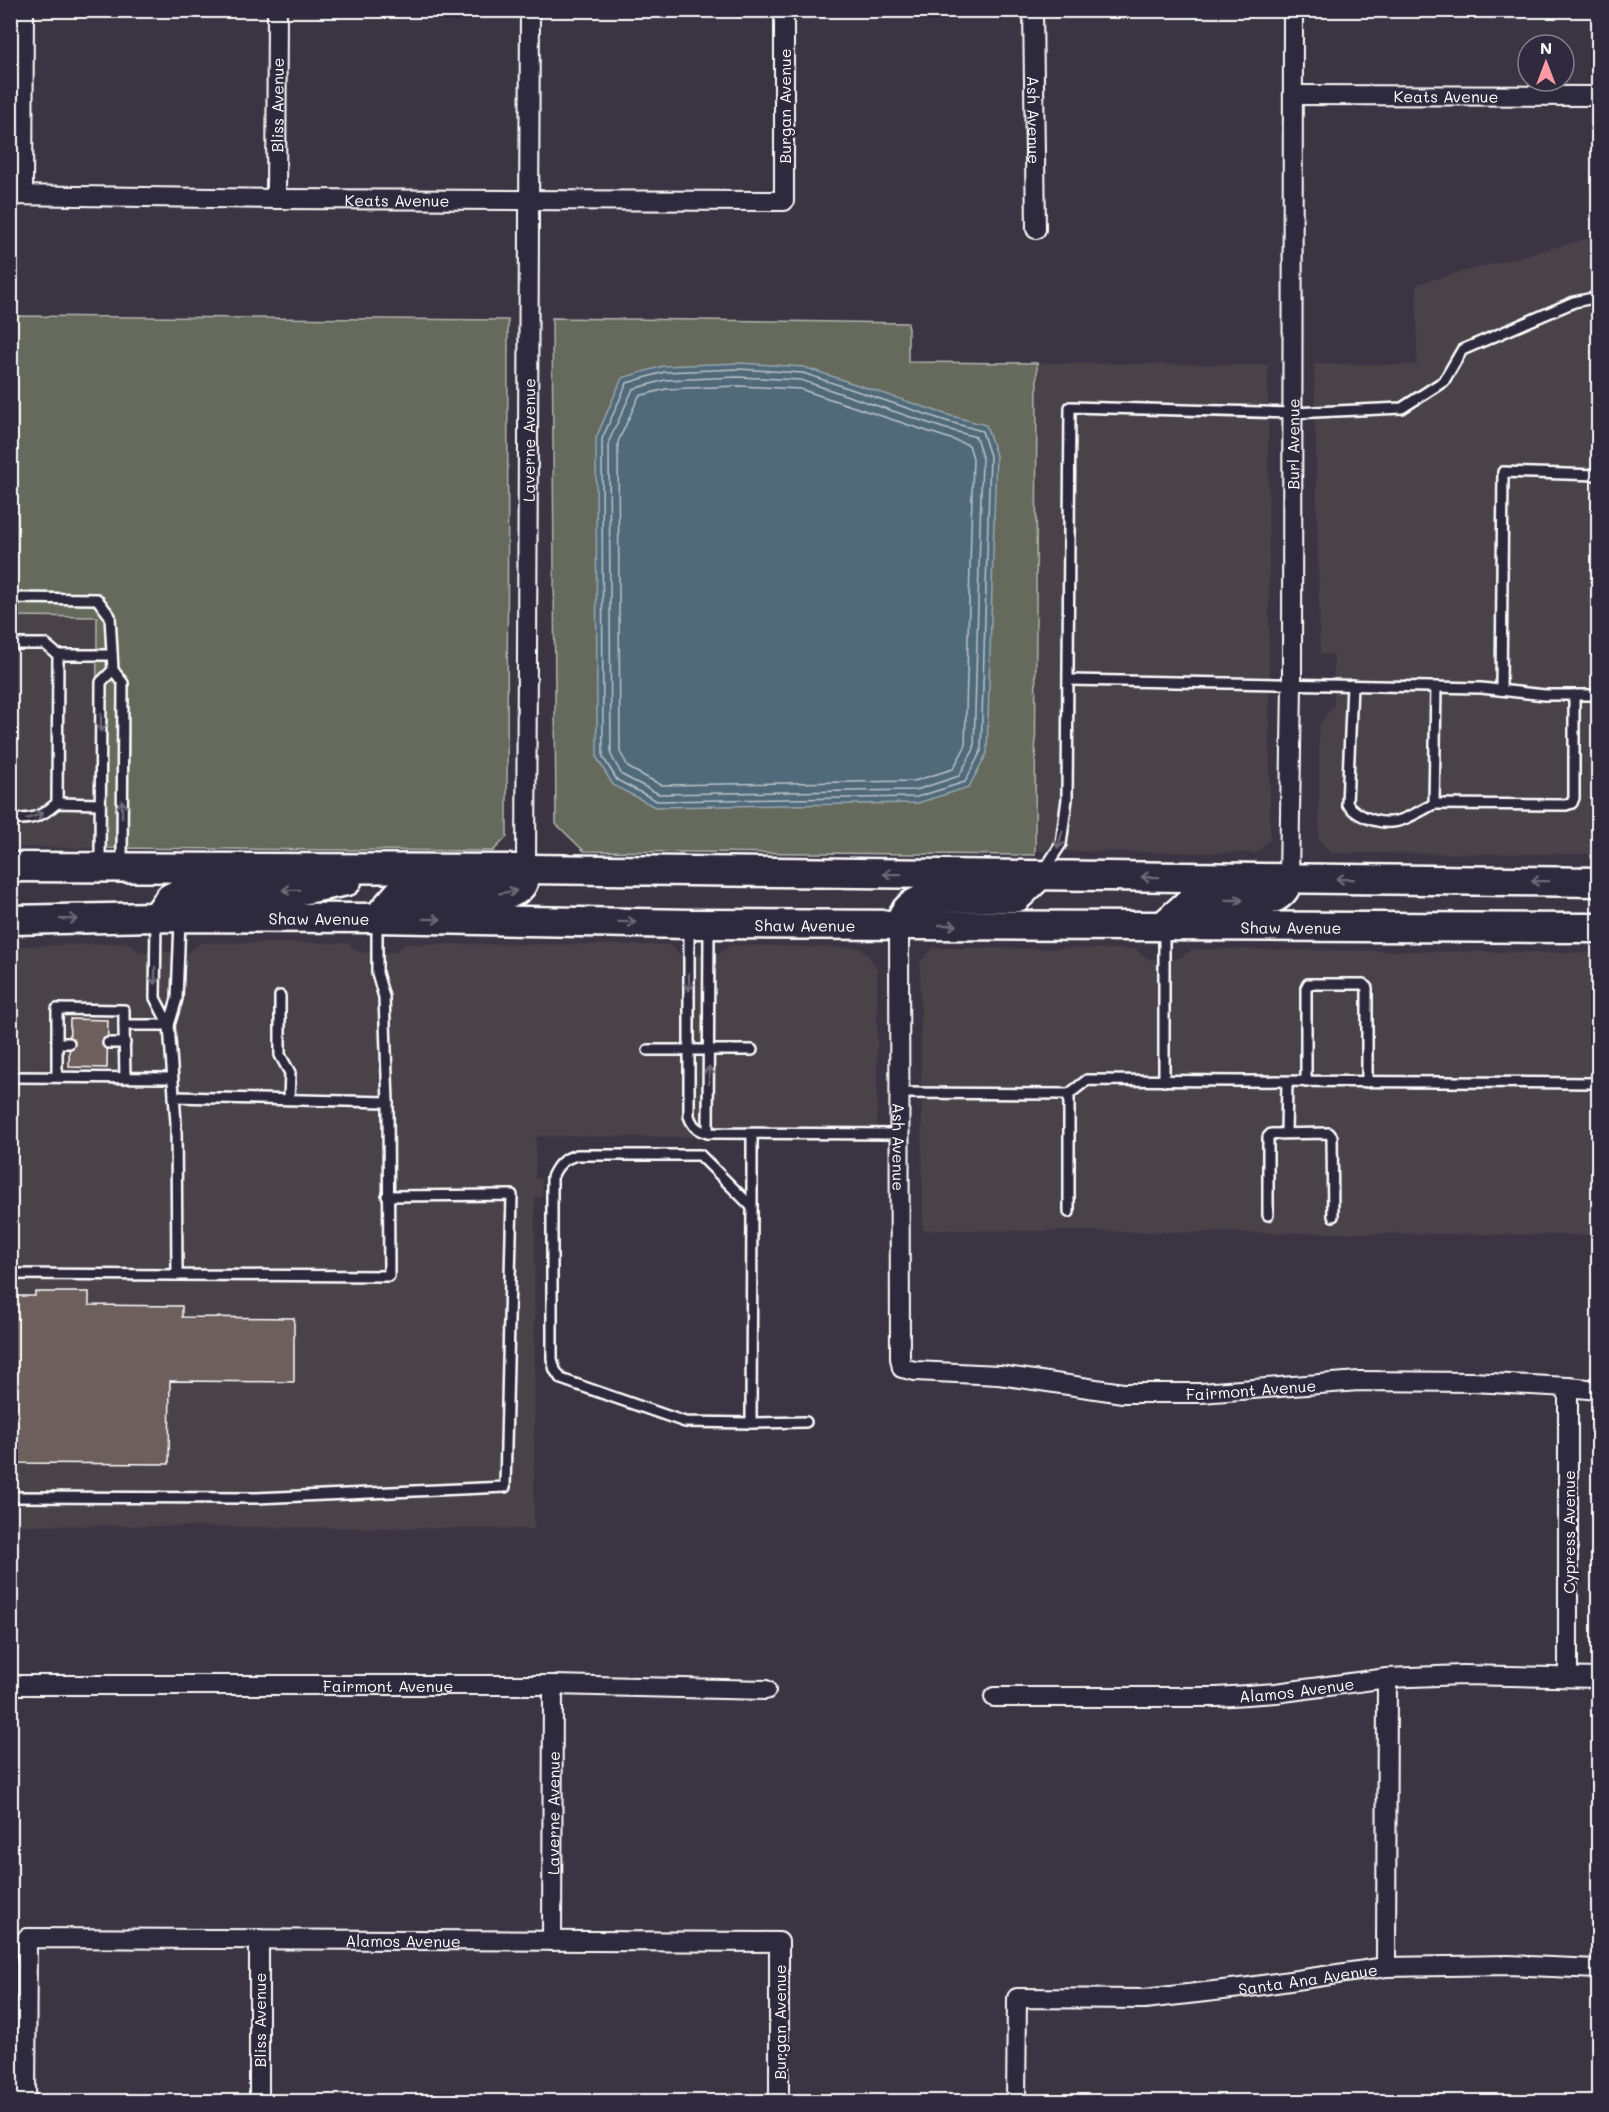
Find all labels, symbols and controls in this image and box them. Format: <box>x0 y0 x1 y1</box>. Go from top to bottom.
north arrow <box>1516 33 1576 93</box>
text: N <box>1540 37 1552 58</box>
street label: Burgan Avenue <box>774 48 795 164</box>
street label: Bliss Avenue <box>266 57 287 153</box>
street label: Ash Avenue <box>1023 76 1046 164</box>
street label: Keats Avenue <box>1393 85 1499 106</box>
street label: Keats Avenue <box>344 189 449 210</box>
street label: Laverne Avenue <box>517 378 539 502</box>
street label: Burl Avenue <box>1282 398 1303 490</box>
one-way arrow <box>95 713 107 733</box>
one-way arrow <box>116 799 128 819</box>
one-way arrow <box>26 810 44 821</box>
one-way arrow <box>1054 830 1065 849</box>
one-way arrow <box>883 869 903 880</box>
one-way arrow <box>1141 872 1161 883</box>
one-way arrow <box>1336 873 1356 885</box>
one-way arrow <box>1531 875 1551 887</box>
one-way arrow <box>282 884 302 896</box>
one-way arrow <box>498 887 517 898</box>
one-way arrow <box>1223 894 1243 906</box>
street label: Shaw Avenue <box>268 907 369 928</box>
one-way arrow <box>58 913 78 924</box>
one-way arrow <box>421 913 441 925</box>
street label: Shaw Avenue <box>754 914 855 935</box>
street label: Shaw Avenue <box>1240 916 1341 937</box>
one-way arrow <box>616 917 636 928</box>
one-way arrow <box>937 919 957 931</box>
one-way arrow <box>149 965 161 985</box>
one-way arrow <box>683 972 695 992</box>
one-way arrow <box>703 1065 715 1085</box>
street label: Ash Avenue <box>889 1103 910 1191</box>
street label: Fairmont Avenue <box>1186 1374 1317 1404</box>
street label: Cypress Avenue <box>1558 1470 1579 1594</box>
street label: Alamos Avenue <box>1238 1672 1355 1706</box>
street label: Fairmont Avenue <box>323 1675 453 1696</box>
street label: Laverne Avenue <box>542 1751 563 1875</box>
street label: Alamos Avenue <box>345 1929 461 1951</box>
street label: Santa Ana Avenue <box>1237 1958 1379 1999</box>
street label: Burgan Avenue <box>769 1964 790 2080</box>
street label: Bliss Avenue <box>249 1973 270 2067</box>

